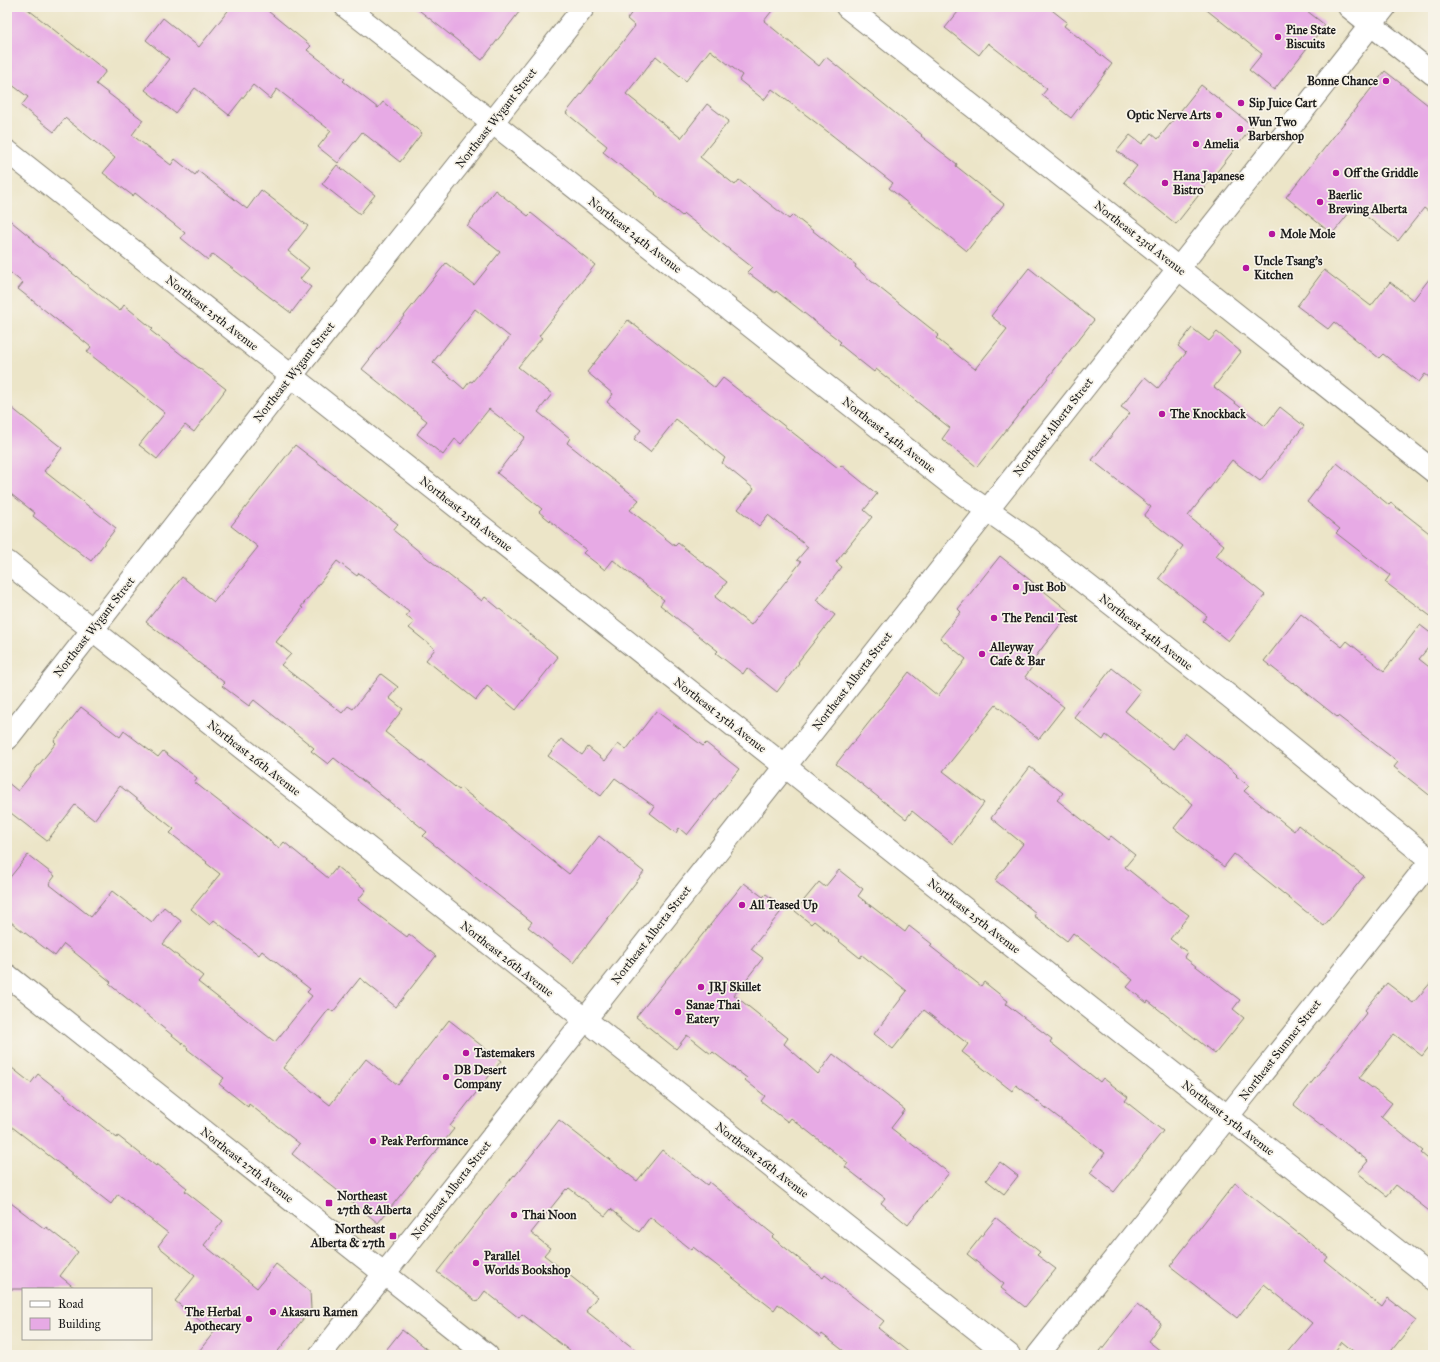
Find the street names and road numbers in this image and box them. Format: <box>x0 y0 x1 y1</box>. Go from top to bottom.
street label: Northeast Wygant Street <box>453 65 541 172</box>
street label: Northeast 24th Avenue <box>585 194 685 276</box>
street label: Northeast 23rd Avenue <box>1091 198 1189 278</box>
street label: Northeast 25th Avenue <box>163 272 261 354</box>
street label: Northeast Wygant Street <box>251 319 339 426</box>
street label: Northeast Alberta Street <box>1010 374 1096 479</box>
street label: Northeast 24th Avenue <box>839 394 939 476</box>
street label: Northeast 25th Avenue <box>417 473 515 555</box>
street label: Northeast Wygant Street <box>51 574 139 681</box>
street label: Northeast 24th Avenue <box>1096 591 1196 673</box>
street label: Northeast Alberta Street <box>809 628 895 733</box>
street label: Northeast 25th Avenue <box>671 674 769 756</box>
street label: Northeast 26th Avenue <box>205 717 303 799</box>
street label: Northeast 25th Avenue <box>925 875 1023 957</box>
street label: Northeast Alberta Street <box>608 882 694 987</box>
street label: Northeast 26th Avenue <box>458 918 556 1000</box>
street label: Northeast Sumner Street <box>1236 996 1324 1103</box>
street label: Northeast 25th Avenue <box>1179 1077 1277 1159</box>
street label: Northeast 26th Avenue <box>713 1119 811 1201</box>
street label: Northeast 27th Avenue <box>198 1124 296 1206</box>
street label: Northeast Alberta Street <box>408 1137 494 1242</box>

